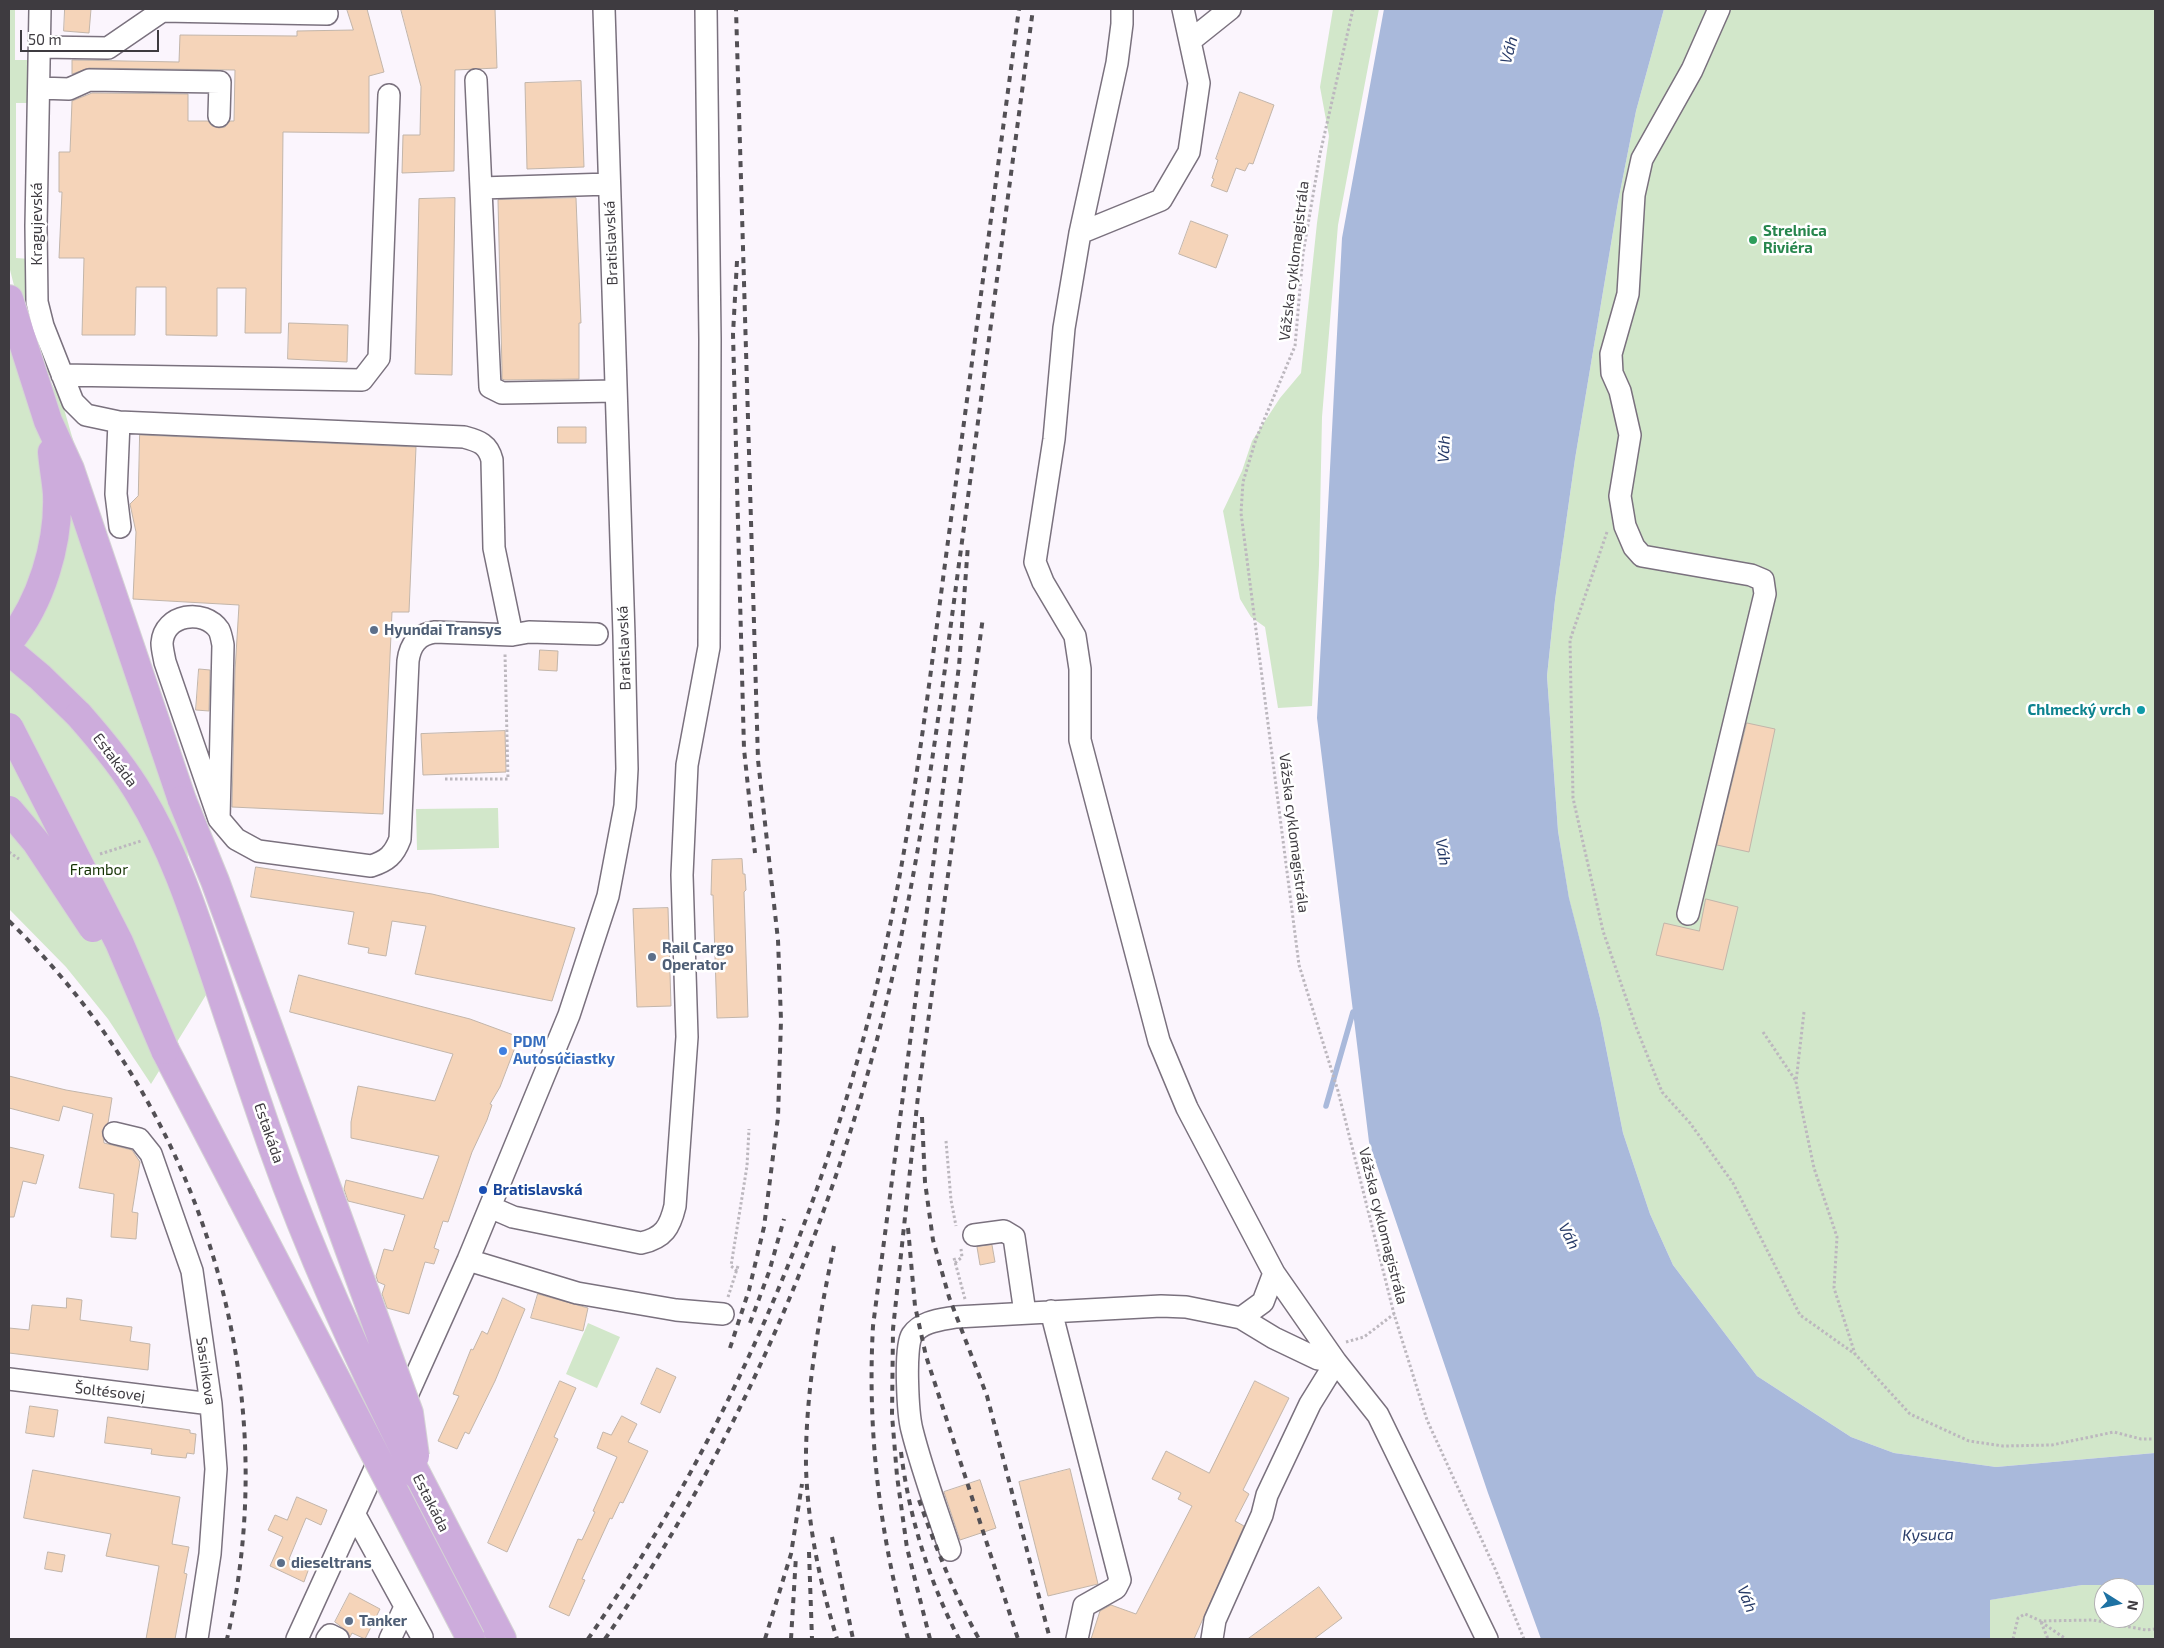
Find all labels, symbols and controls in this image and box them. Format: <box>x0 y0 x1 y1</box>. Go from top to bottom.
scale bar <box>22 20 161 52</box>
text: 50 m <box>28 30 62 48</box>
water label: Váh <box>1496 34 1522 66</box>
street label: Vážska cyklomagistrála <box>1275 180 1313 342</box>
street label: Kragujevská <box>28 182 46 266</box>
street label: Bratislavská <box>601 200 621 286</box>
place label: Strelnica Riviéra <box>1763 222 1827 257</box>
marker: Strelnica Riviéra <box>1747 234 1759 246</box>
water label: Váh <box>1434 435 1454 463</box>
street label: Bratislavská <box>614 605 634 691</box>
place label: Hyundai Transys <box>384 621 502 639</box>
marker: Hyundai Transys <box>368 624 380 636</box>
place label: Chlmecký vrch <box>2027 701 2131 719</box>
marker: Chlmecký vrch <box>2135 704 2147 716</box>
street label: Estakáda <box>89 730 141 790</box>
street label: Vážska cyklomagistrála <box>1275 752 1313 914</box>
water label: Váh <box>1431 837 1455 867</box>
park label: Frambor <box>70 861 128 879</box>
place label: Rail Cargo Operator <box>662 939 734 974</box>
marker: Rail Cargo Operator <box>646 951 658 963</box>
place label: PDM Autosúčiastky <box>513 1033 615 1068</box>
marker: PDM Autosúčiastky <box>497 1045 509 1057</box>
street label: Estakáda <box>250 1100 288 1166</box>
street label: Vážska cyklomagistrála <box>1355 1146 1411 1306</box>
place label: Bratislavská <box>493 1181 583 1199</box>
marker: Bratislavská <box>477 1184 489 1196</box>
water label: Váh <box>1554 1219 1584 1253</box>
street label: Sasinkova <box>192 1336 220 1406</box>
street label: Šoltésovej <box>74 1379 146 1405</box>
street label: Estakáda <box>409 1471 453 1535</box>
water label: Kysuca <box>1902 1525 1954 1545</box>
place label: dieseltrans <box>291 1554 372 1572</box>
marker: dieseltrans <box>275 1557 287 1569</box>
north arrow <box>2094 1578 2144 1628</box>
water label: Váh <box>1733 1583 1761 1615</box>
text: N <box>2124 1599 2143 1612</box>
place label: Tanker <box>359 1612 407 1630</box>
marker: Tanker <box>343 1615 355 1627</box>

